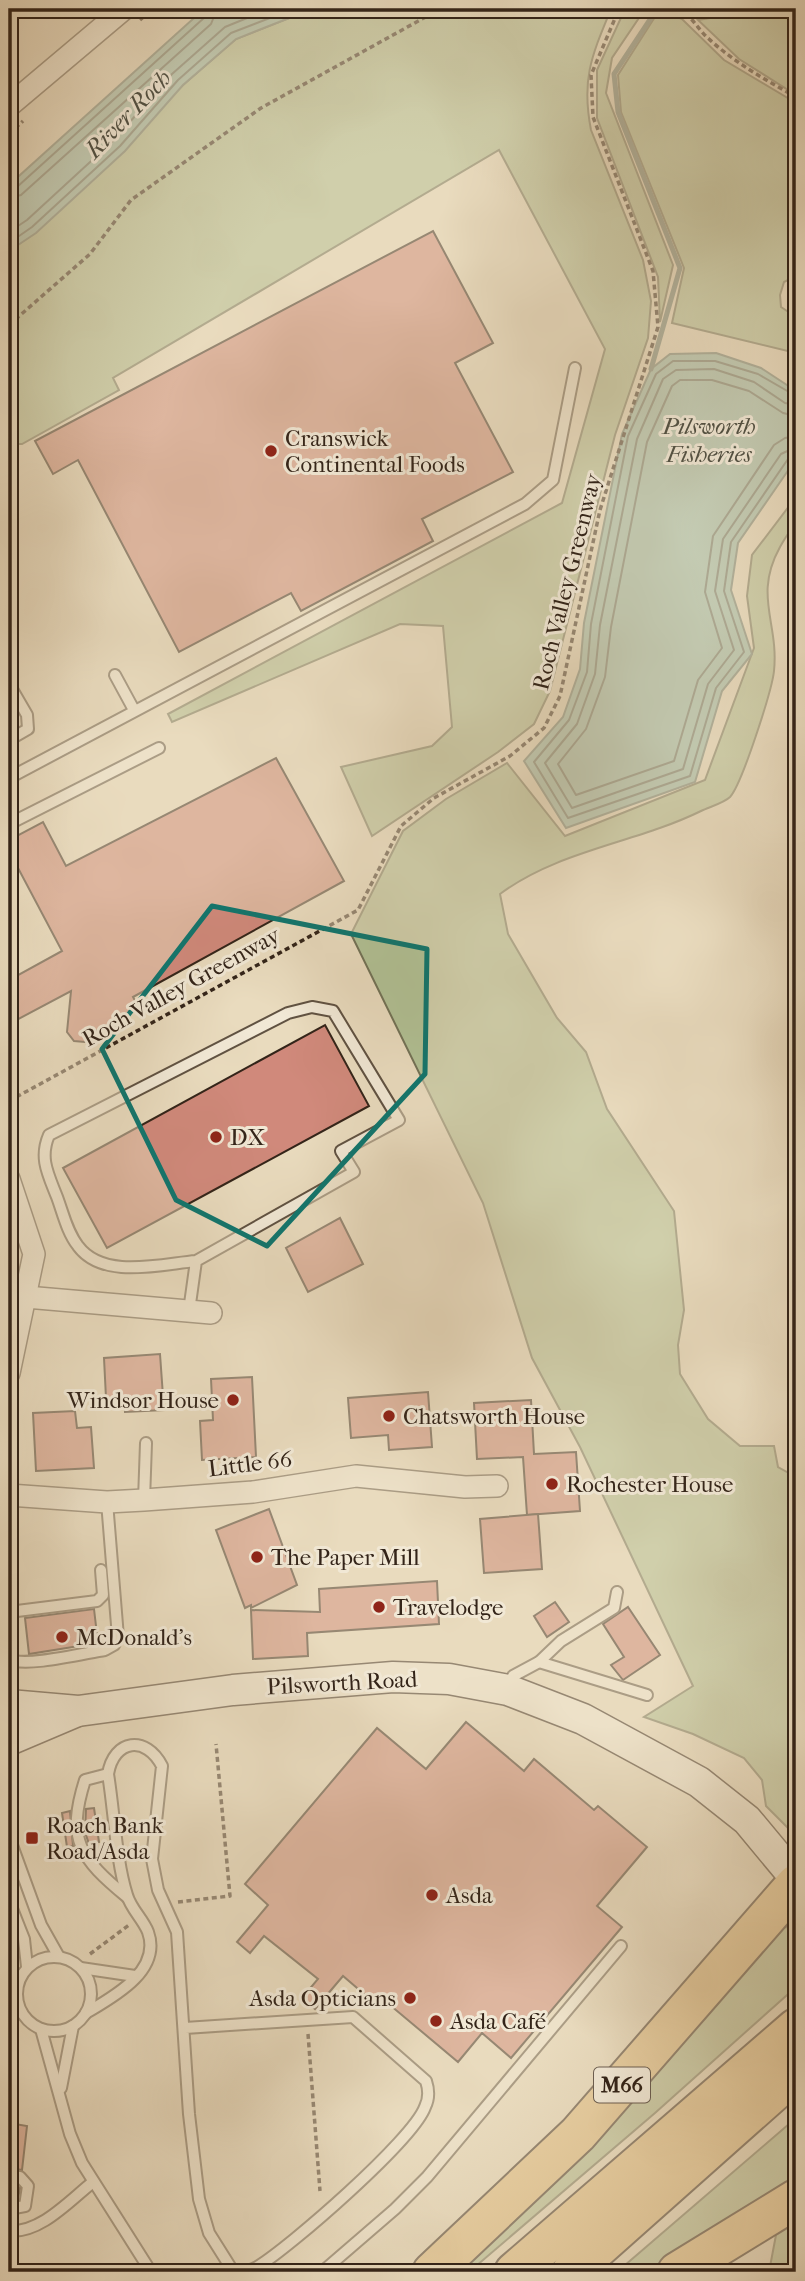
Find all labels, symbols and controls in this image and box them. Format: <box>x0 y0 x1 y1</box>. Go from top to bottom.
water label: River Roch <box>78 64 177 165</box>
water label: Pilsworth Fisheries <box>661 412 756 468</box>
place label: Cranswick Continental Foods <box>285 425 465 478</box>
marker: Cranswick Continental Foods <box>263 443 279 459</box>
street label: Roch Valley Greenway <box>527 470 607 693</box>
street label: Roch Valley Greenway <box>77 921 285 1053</box>
place label: DX <box>230 1124 265 1151</box>
marker: DX <box>208 1129 224 1145</box>
place label: Windsor House <box>66 1387 219 1414</box>
marker: Windsor House <box>225 1392 241 1408</box>
place label: Chatsworth House <box>403 1403 585 1430</box>
marker: Chatsworth House <box>381 1408 397 1424</box>
street label: Little 66 <box>207 1445 294 1483</box>
place label: Rochester House <box>566 1471 733 1498</box>
marker: Rochester House <box>544 1476 560 1492</box>
place label: The Paper Mill <box>271 1544 420 1571</box>
marker: The Paper Mill <box>249 1549 265 1565</box>
place label: Travelodge <box>393 1594 503 1621</box>
marker: Travelodge <box>371 1599 387 1615</box>
place label: McDonald's <box>76 1624 192 1651</box>
marker: McDonald's <box>54 1629 70 1645</box>
street label: Pilsworth Road <box>266 1666 418 1700</box>
place label: Roach Bank Road/Asda <box>46 1812 165 1865</box>
marker: Roach Bank Road/Asda <box>24 1830 40 1846</box>
place label: Asda <box>445 1882 493 1909</box>
marker: Asda <box>424 1887 440 1903</box>
place label: Asda Opticians <box>248 1985 396 2012</box>
marker: Asda Opticians <box>402 1990 418 2006</box>
place label: Asda Café <box>449 2008 546 2035</box>
marker: Asda Café <box>428 2013 444 2029</box>
road number: M66 <box>594 2068 650 2102</box>

